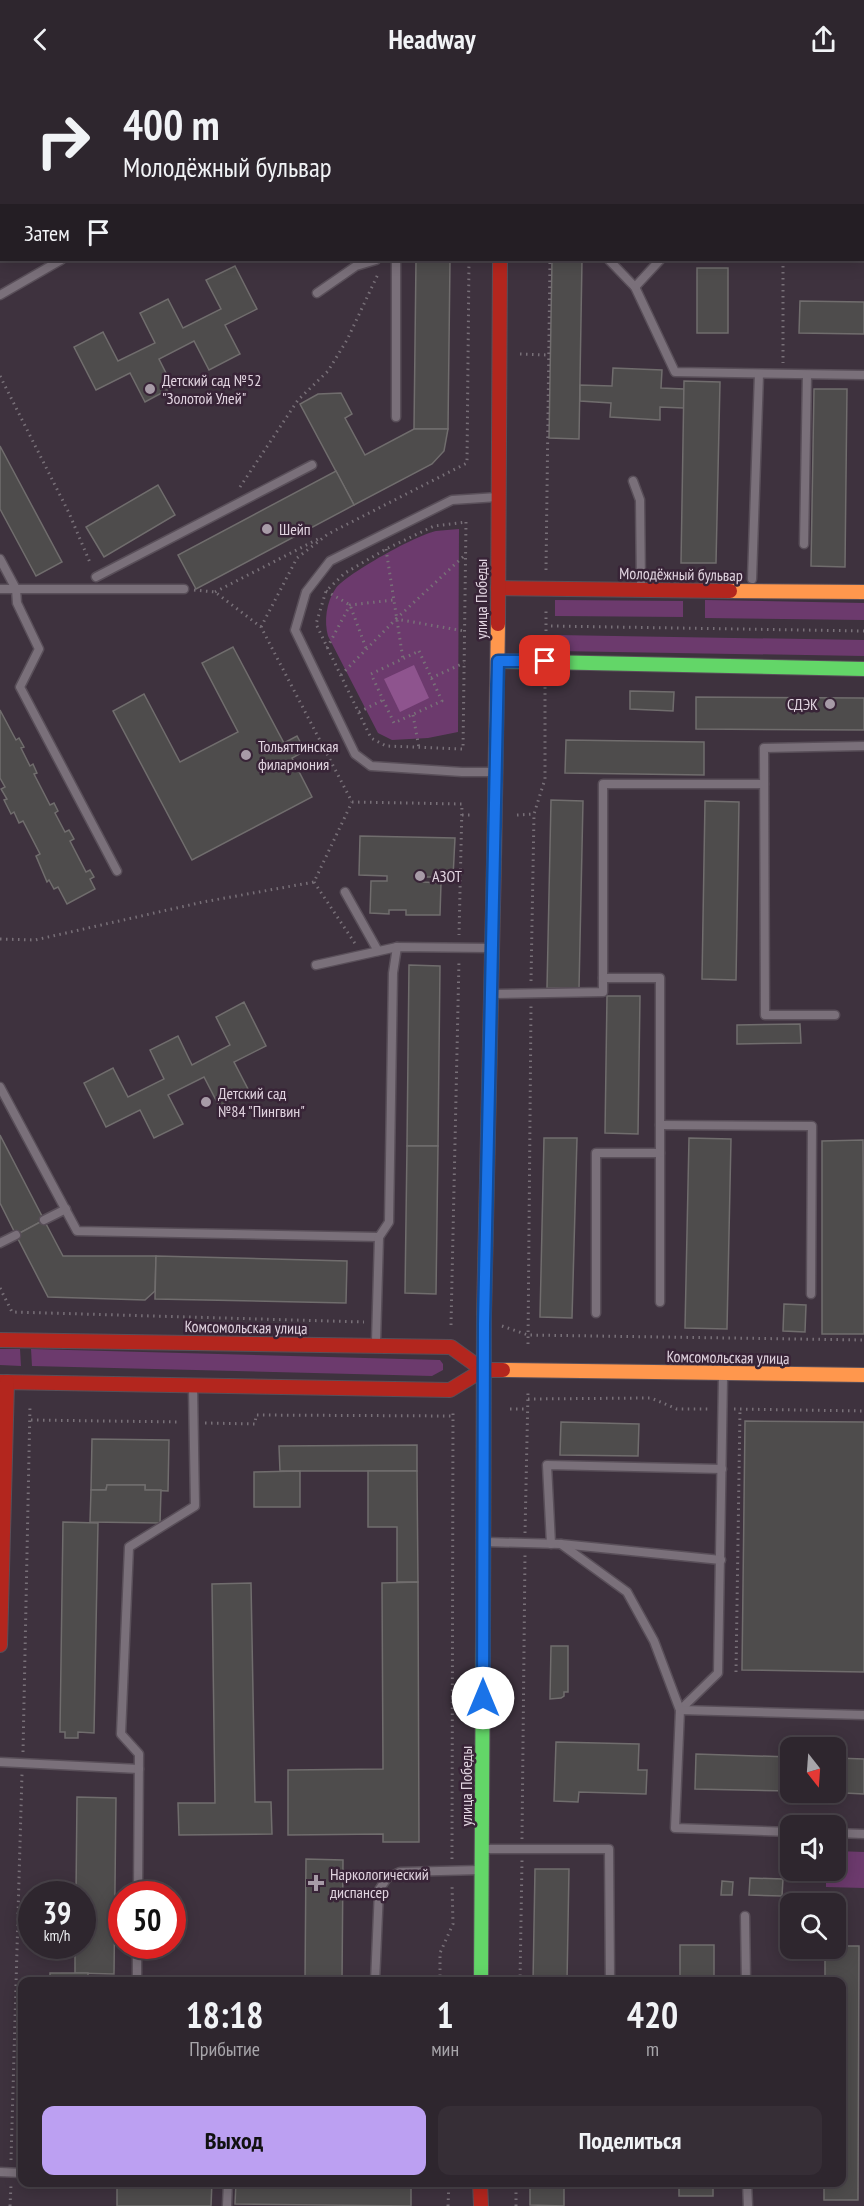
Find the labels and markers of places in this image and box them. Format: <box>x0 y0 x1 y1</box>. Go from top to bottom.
place label: Детский сад №52 "Золотой Улей" <box>162 370 261 408</box>
marker: Детский сад №52 "Золотой Улей" <box>143 382 157 396</box>
place label: Шейп <box>279 519 311 539</box>
marker: Шейп <box>260 522 274 536</box>
pin <box>519 635 570 686</box>
place label: СДЭК <box>787 694 818 714</box>
marker: СДЭК <box>823 697 837 711</box>
place label: Тольяттинская филармония <box>258 736 338 774</box>
marker: Тольяттинская филармония <box>239 748 253 762</box>
place label: АЗОТ <box>432 866 462 886</box>
marker: АЗОТ <box>413 869 427 883</box>
place label: Детский сад №84 "Пингвин" <box>218 1083 305 1121</box>
marker: Детский сад №84 "Пингвин" <box>199 1095 213 1109</box>
place label: Наркологический диспансер <box>330 1864 429 1902</box>
marker: Наркологический диспансер <box>307 1874 325 1892</box>

